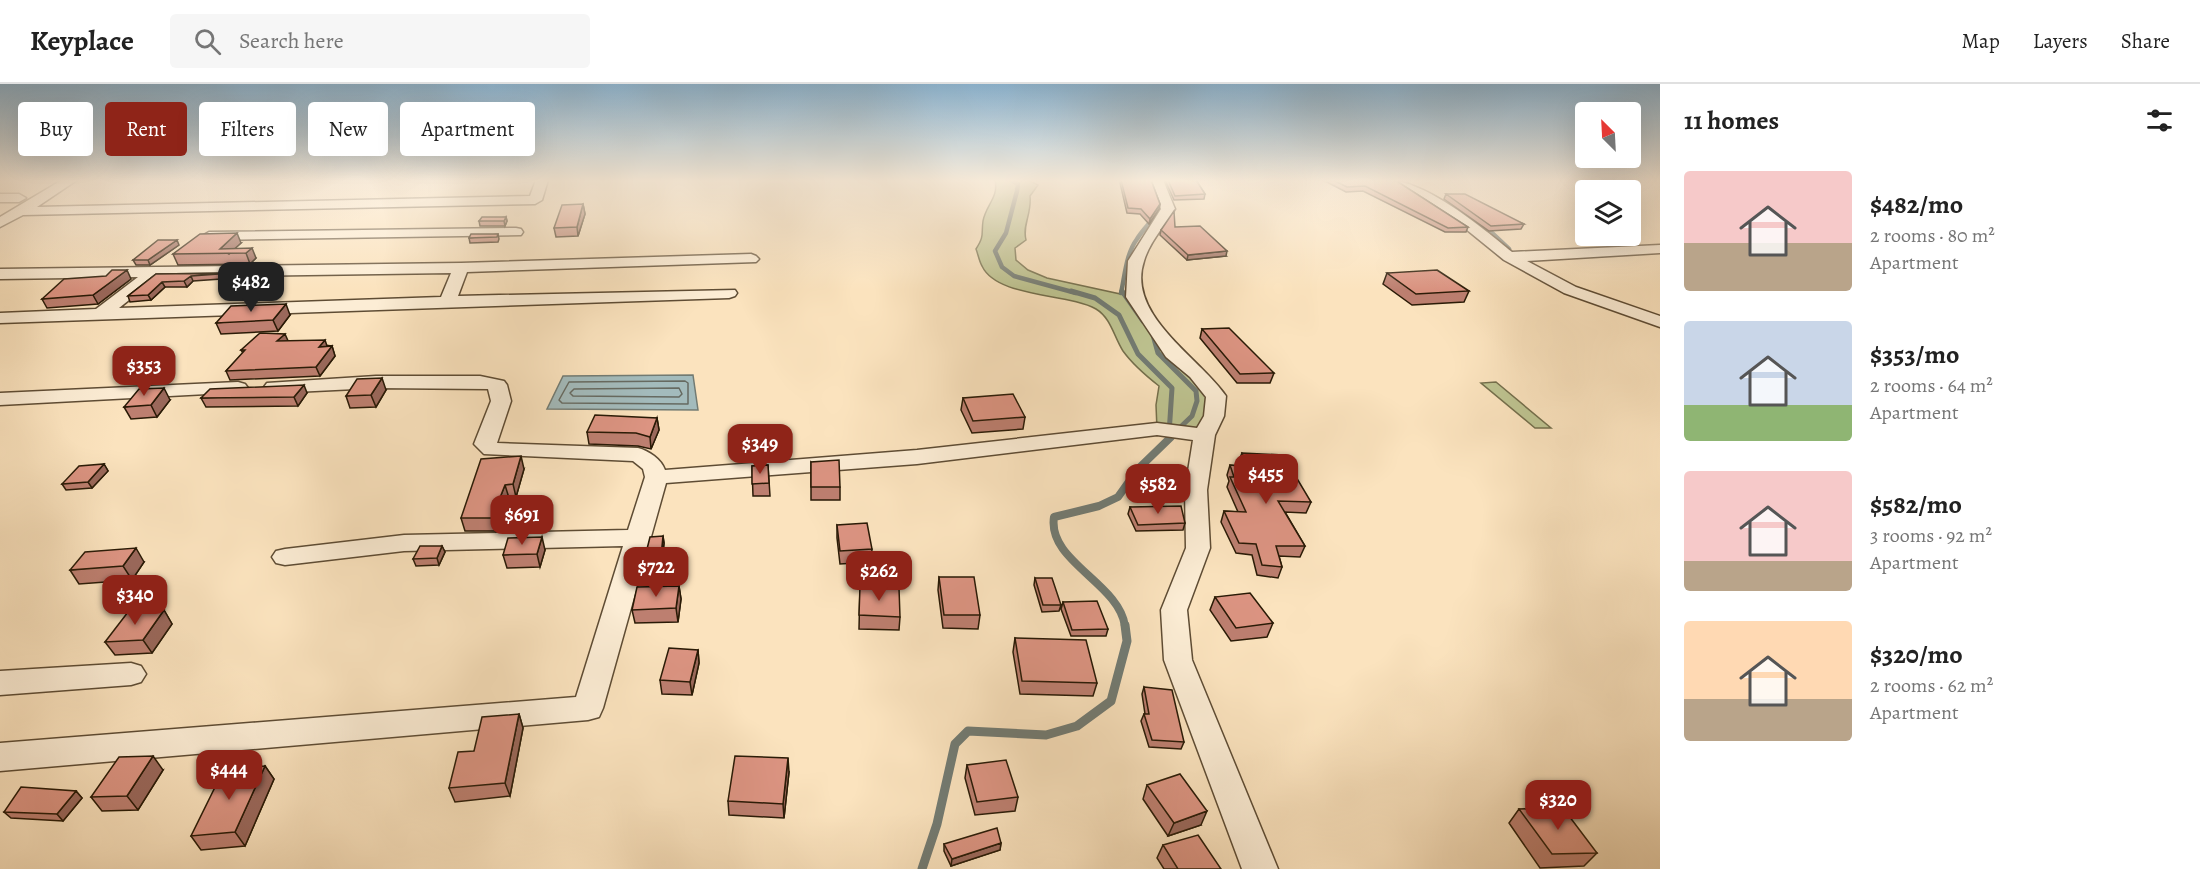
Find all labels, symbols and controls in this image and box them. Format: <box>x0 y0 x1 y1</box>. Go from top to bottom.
search box <box>170 14 590 68</box>
text: Keyplace <box>30 22 134 60</box>
icon: search <box>191 25 224 58</box>
text: Search here <box>239 26 344 56</box>
text: Map <box>1961 27 2000 55</box>
text: Layers <box>2033 27 2088 55</box>
text: Share <box>2121 27 2170 55</box>
chip: Buy <box>18 102 93 156</box>
chip: Rent <box>105 102 187 156</box>
chip: Filters <box>199 102 296 156</box>
chip: New <box>308 102 388 156</box>
chip: Apartment <box>400 102 535 156</box>
north arrow <box>1575 102 1641 168</box>
map controls <box>1575 102 1641 246</box>
text: 11 homes <box>1684 103 1779 138</box>
icon: filters <box>2143 104 2176 137</box>
button: layers <box>1575 180 1641 246</box>
text: $482/mo <box>1870 187 1963 222</box>
icon: home <box>1732 195 1804 267</box>
text: 2 rooms · 80 m² <box>1870 222 1995 249</box>
text: Apartment <box>1870 249 1959 276</box>
pin: $482 <box>215 262 287 313</box>
text: $482 <box>232 268 270 295</box>
text: $353/mo <box>1870 337 1959 372</box>
icon: home <box>1732 345 1804 417</box>
pin: $353 <box>108 346 180 397</box>
text: $353 <box>126 352 162 379</box>
text: 2 rooms · 64 m² <box>1870 372 1993 399</box>
text: Apartment <box>1870 399 1959 426</box>
pin: $349 <box>724 424 796 475</box>
text: $349 <box>742 430 778 457</box>
pin: $455 <box>1230 454 1302 505</box>
text: $455 <box>1248 460 1284 487</box>
pin: $582 <box>1122 464 1194 515</box>
text: $582 <box>1139 470 1177 497</box>
text: $582/mo <box>1870 487 1962 522</box>
pin: $691 <box>486 495 558 546</box>
icon: home <box>1732 495 1804 567</box>
text: $691 <box>504 501 540 528</box>
text: 3 rooms · 92 m² <box>1870 522 1992 549</box>
pin: $722 <box>620 547 692 598</box>
text: Apartment <box>1870 549 1959 576</box>
pin: $262 <box>843 551 915 602</box>
text: $722 <box>637 553 675 580</box>
text: $262 <box>860 557 898 584</box>
pin: $340 <box>99 575 171 626</box>
text: $340 <box>116 581 154 608</box>
text: $320/mo <box>1870 637 1963 672</box>
icon: home <box>1732 645 1804 717</box>
text: 2 rooms · 62 m² <box>1870 672 1993 699</box>
text: Apartment <box>1870 699 1959 726</box>
pin: $444 <box>193 750 265 801</box>
text: $444 <box>210 756 248 783</box>
pin: $320 <box>1522 780 1594 831</box>
text: $320 <box>1539 786 1577 813</box>

